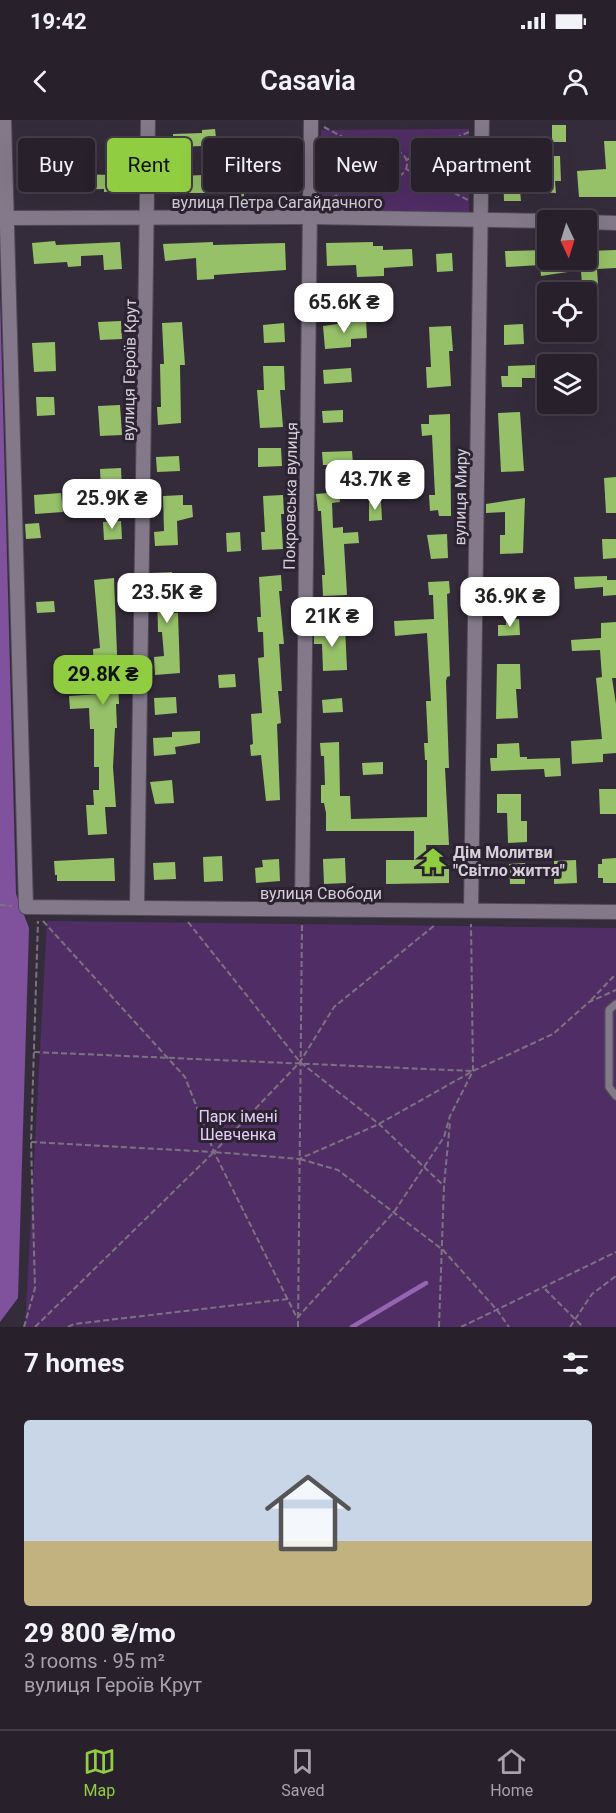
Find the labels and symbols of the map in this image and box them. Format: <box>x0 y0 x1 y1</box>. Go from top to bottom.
street label: вулиця Петра Сагайдачного <box>171 193 383 212</box>
north arrow <box>537 210 597 270</box>
pin: 65.6K ₴ <box>289 283 399 334</box>
street label: вулиця Героїв Крут <box>119 298 140 441</box>
street label: Покровська вулиця <box>280 422 301 570</box>
street label: вулиця Миру <box>450 448 471 546</box>
pin: 43.7K ₴ <box>320 460 430 511</box>
pin: 25.9K ₴ <box>57 479 167 530</box>
pin: 23.5K ₴ <box>112 573 222 624</box>
pin: 36.9K ₴ <box>455 577 565 628</box>
pin: 21K ₴ <box>290 597 374 648</box>
pin: 29.8K ₴ <box>48 655 158 706</box>
place label: Дім Молитви "Світло життя" <box>453 843 565 880</box>
temple icon: Дім Молитви "Світло життя" <box>418 846 448 876</box>
street label: вулиця Свободи <box>260 884 382 903</box>
park label: Парк імені Шевченка <box>198 1107 278 1144</box>

